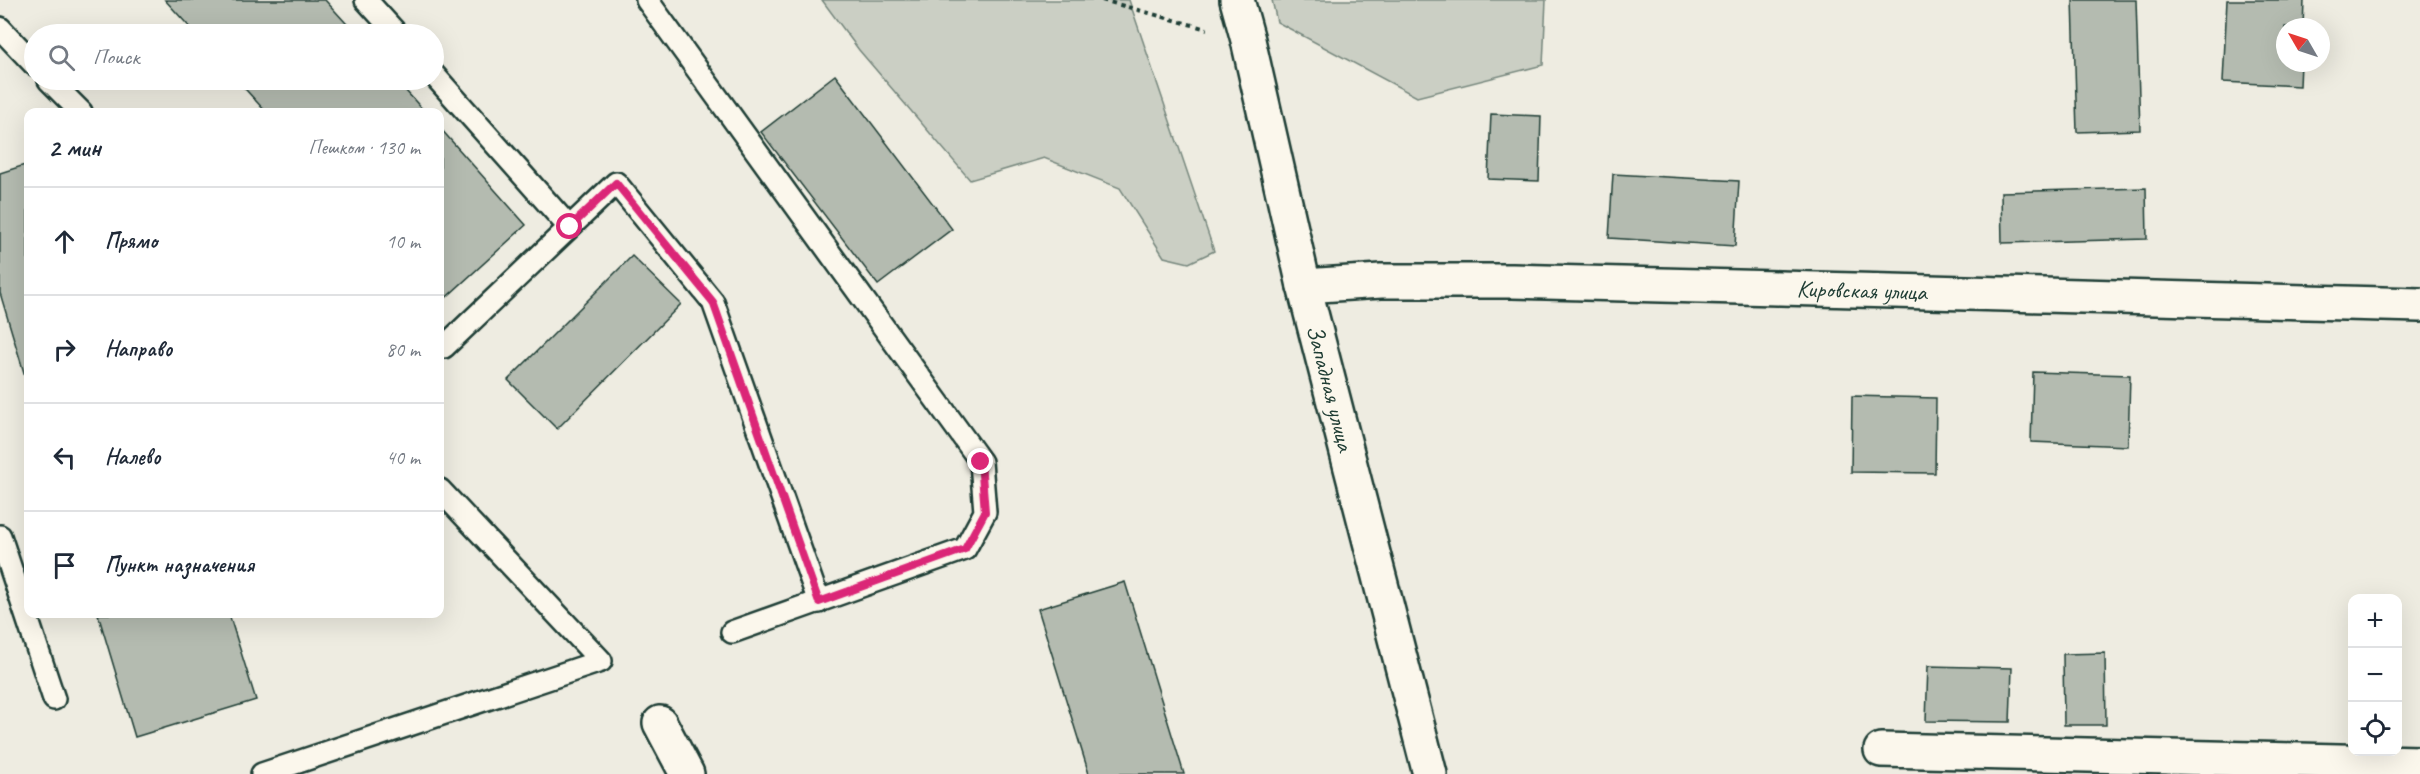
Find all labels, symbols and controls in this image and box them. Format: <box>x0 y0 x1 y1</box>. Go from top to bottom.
north arrow <box>2276 18 2330 72</box>
search box <box>24 24 444 90</box>
icon: search <box>45 41 78 74</box>
text: Поиск <box>93 43 139 71</box>
text: 2 мин <box>48 131 101 164</box>
text: Пешком · 130 m <box>308 135 420 160</box>
route start <box>556 213 582 239</box>
icon: ahead <box>48 225 81 258</box>
text: Прямо <box>105 227 157 255</box>
text: 10 m <box>386 229 420 254</box>
street label: Кировская улица <box>1796 274 1929 307</box>
street label: Западная улица <box>1300 321 1361 456</box>
icon: right <box>48 333 81 366</box>
text: Направо <box>105 335 172 363</box>
text: 80 m <box>386 337 420 362</box>
icon: left <box>48 441 81 474</box>
text: Налево <box>105 443 161 471</box>
text: 40 m <box>386 445 420 470</box>
route end <box>967 448 993 474</box>
icon: arrive <box>48 549 81 582</box>
text: Пункт назначения <box>105 551 254 579</box>
map controls <box>2348 594 2402 756</box>
button: + <box>2348 594 2402 648</box>
button: − <box>2348 648 2402 702</box>
button: locate <box>2348 702 2402 756</box>

